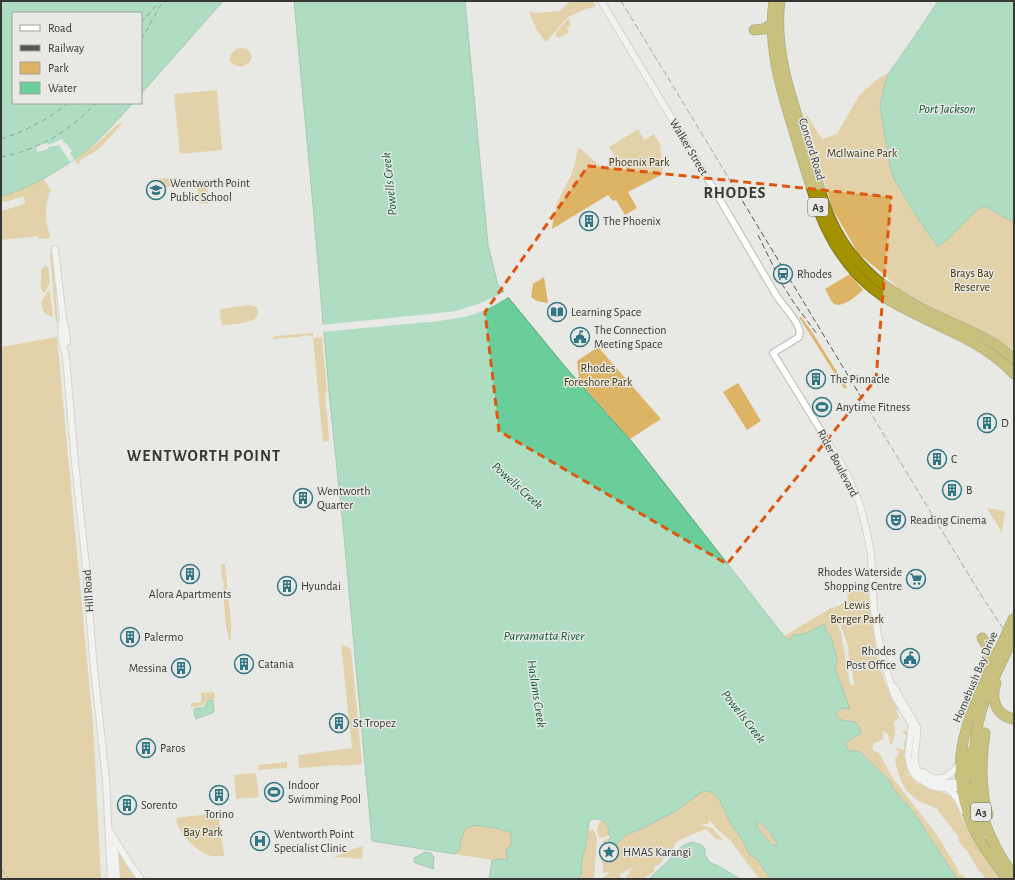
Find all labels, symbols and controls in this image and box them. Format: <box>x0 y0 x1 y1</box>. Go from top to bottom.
legend <box>12 12 142 104</box>
text: Road <box>48 22 72 34</box>
text: Railway <box>48 42 84 55</box>
text: Park <box>48 62 69 74</box>
text: Water <box>48 82 77 94</box>
water label: Port Jackson <box>919 103 975 116</box>
street label: Walker Street <box>668 117 711 177</box>
street label: Concord Road <box>797 117 827 181</box>
park label: McIlwaine Park <box>827 147 898 159</box>
water label: Powells Creek <box>380 152 400 216</box>
park label: Phoenix Park <box>609 156 670 168</box>
place label: Wentworth Point Public School <box>170 177 250 203</box>
school or university icon: Wentworth Point Public School <box>145 179 167 201</box>
district label: RHODES <box>703 185 767 201</box>
road number: A3 <box>808 198 828 216</box>
building icon: The Phoenix <box>578 210 600 232</box>
place label: The Phoenix <box>603 215 661 227</box>
station icon: Rhodes <box>772 263 794 285</box>
park label: Brays Bay Reserve <box>950 267 994 293</box>
place label: Rhodes <box>797 268 832 280</box>
library icon: Learning Space <box>546 301 568 323</box>
place label: Learning Space <box>571 306 641 318</box>
place label: The Connection Meeting Space <box>594 324 666 350</box>
public building icon: The Connection Meeting Space <box>569 326 591 348</box>
park label: Rhodes Foreshore Park <box>564 362 633 388</box>
building icon: The Pinnacle <box>805 368 827 390</box>
place label: The Pinnacle <box>830 373 890 385</box>
sports icon: Anytime Fitness <box>811 396 833 418</box>
place label: Anytime Fitness <box>836 401 910 414</box>
building icon: D <box>976 412 998 434</box>
place label: D <box>1001 417 1009 429</box>
street label: Rider Boulevard <box>815 427 861 499</box>
district label: WENTWORTH POINT <box>127 448 281 464</box>
building icon: C <box>926 448 948 470</box>
place label: C <box>951 453 957 465</box>
water label: Powells Creek <box>489 460 545 512</box>
building icon: B <box>941 479 963 501</box>
place label: B <box>966 484 972 496</box>
place label: Wentworth Quarter <box>317 485 370 512</box>
building icon: Wentworth Quarter <box>292 487 314 509</box>
theatre icon: Reading Cinema <box>885 509 907 531</box>
place label: Reading Cinema <box>910 514 987 526</box>
building icon: Alora Apartments <box>179 563 201 585</box>
place label: Rhodes Waterside Shopping Centre <box>817 566 902 592</box>
supermarket icon: Rhodes Waterside Shopping Centre <box>905 568 927 590</box>
street label: Hill Road <box>81 569 95 613</box>
building icon: Hyundai <box>276 575 298 597</box>
place label: Hyundai <box>301 580 341 593</box>
place label: Alora Apartments <box>149 588 231 600</box>
park label: Lewis Berger Park <box>830 599 884 625</box>
building icon: Palermo <box>119 626 141 648</box>
water label: Parramatta River <box>504 630 585 643</box>
street label: Homebush Bay Drive <box>950 630 1001 725</box>
place label: Palermo <box>144 631 183 643</box>
place label: Rhodes Post Office <box>846 645 896 671</box>
public building icon: Rhodes Post Office <box>899 647 921 669</box>
building icon: Catania <box>233 653 255 675</box>
building icon: Messina <box>170 657 192 679</box>
place label: Catania <box>258 658 294 670</box>
water label: Haslams Creek <box>524 659 548 729</box>
place label: Messina <box>129 662 167 674</box>
water label: Powells Creek <box>718 688 768 746</box>
building icon: St Tropez <box>328 712 350 734</box>
place label: St Tropez <box>353 717 396 729</box>
building icon: Paros <box>135 737 157 759</box>
place label: Paros <box>160 742 186 754</box>
place label: Indoor Swimming Pool <box>288 779 361 805</box>
sports icon: Indoor Swimming Pool <box>263 781 285 803</box>
building icon: Torino <box>208 784 230 806</box>
building icon: Sorento <box>116 794 138 816</box>
place label: Sorento <box>141 799 177 811</box>
road number: A3 <box>971 803 991 821</box>
place label: Torino <box>204 808 234 820</box>
park label: Bay Park <box>183 826 223 839</box>
place label: Wentworth Point Specialist Clinic <box>274 828 354 854</box>
hospital icon: Wentworth Point Specialist Clinic <box>249 830 271 852</box>
place icon: HMAS Karangi <box>598 841 620 863</box>
place label: HMAS Karangi <box>623 846 691 858</box>

